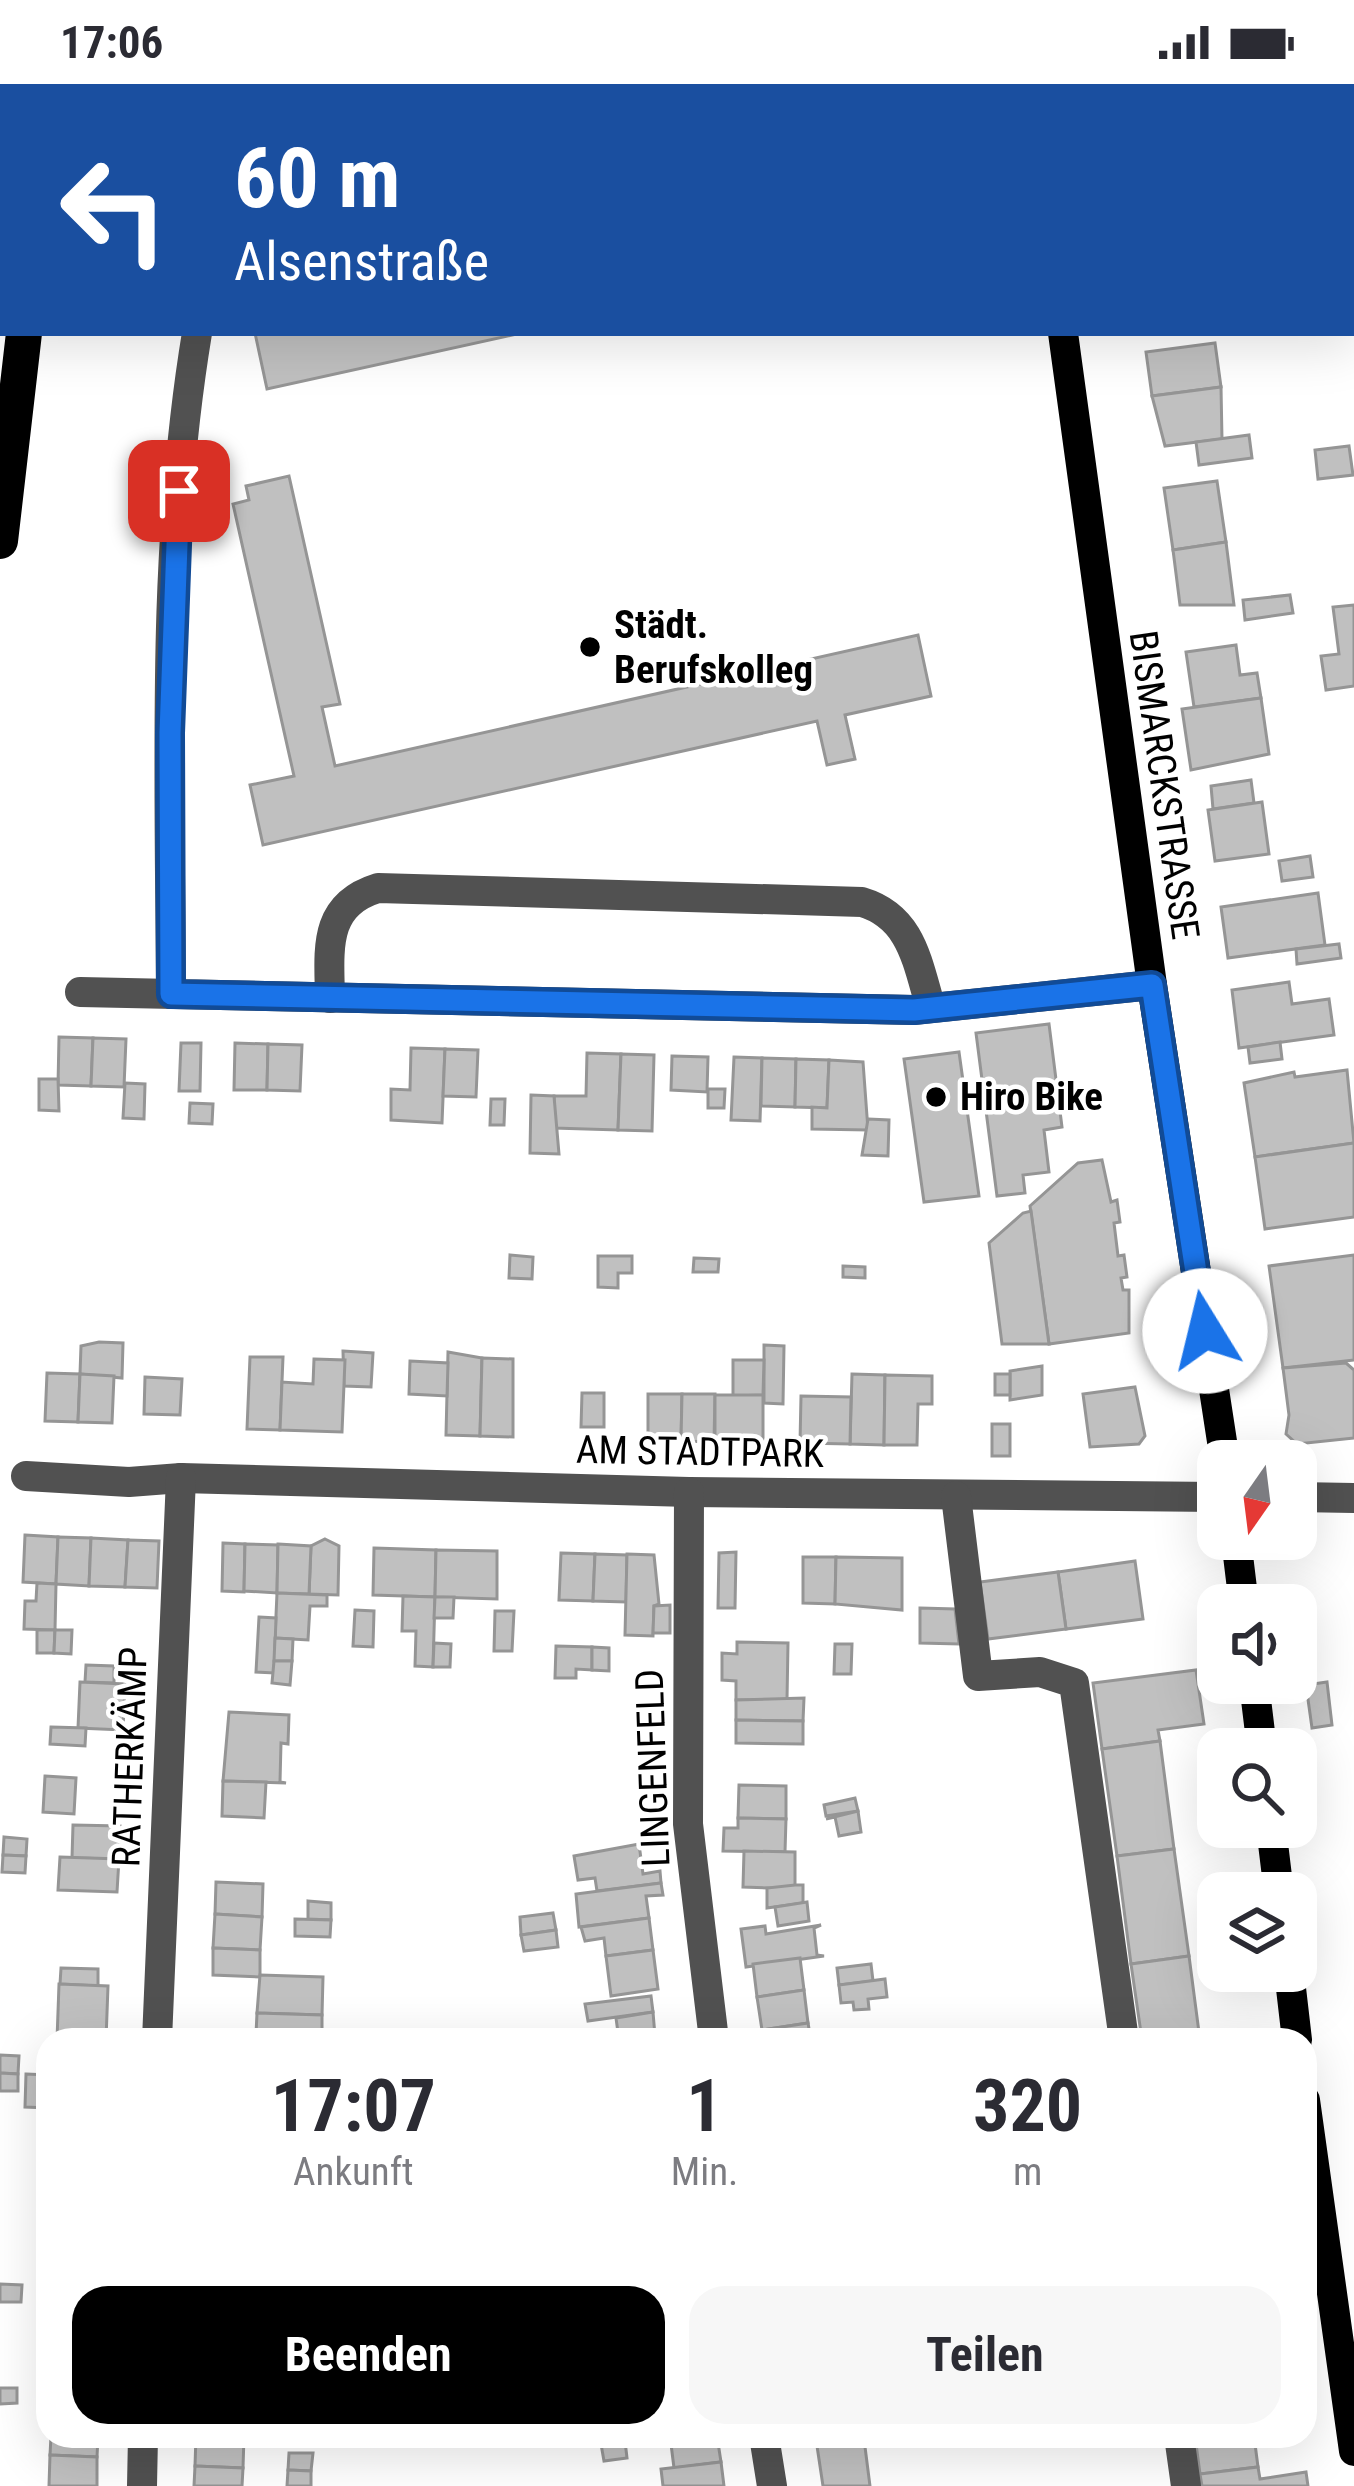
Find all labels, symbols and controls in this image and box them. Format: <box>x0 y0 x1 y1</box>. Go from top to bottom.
text: 17:06 <box>60 16 163 69</box>
text: 60 m <box>234 129 401 228</box>
icon: left <box>36 132 192 288</box>
text: Alsenstraße <box>234 230 489 293</box>
pin <box>128 440 230 542</box>
icon: arrive <box>146 458 212 524</box>
place label: Städt. Berufskolleg <box>614 602 813 693</box>
street label: BISMARCKSTRASSE <box>1120 628 1208 942</box>
marker: Städt. Berufskolleg <box>577 634 603 660</box>
place label: Hiro Bike <box>960 1074 1103 1120</box>
marker: Hiro Bike <box>923 1084 949 1110</box>
position arrow <box>1142 1268 1268 1394</box>
street label: AM STADTPARK <box>576 1427 825 1477</box>
north arrow <box>1197 1440 1317 1560</box>
map controls <box>1197 1440 1317 1992</box>
button: sound <box>1197 1584 1317 1704</box>
street label: RATHERKÄMP <box>103 1646 157 1868</box>
street label: LINGENFELD <box>627 1668 679 1868</box>
button: search <box>1197 1728 1317 1848</box>
button: layers <box>1197 1872 1317 1992</box>
text: 17:07 <box>271 2064 436 2149</box>
text: 1 <box>686 2064 723 2149</box>
text: 320 <box>973 2064 1082 2149</box>
text: Ankunft <box>293 2149 414 2195</box>
text: Min. <box>671 2149 738 2195</box>
text: m <box>1013 2149 1042 2195</box>
button: Beenden <box>72 2286 665 2424</box>
button: Teilen <box>689 2286 1281 2424</box>

